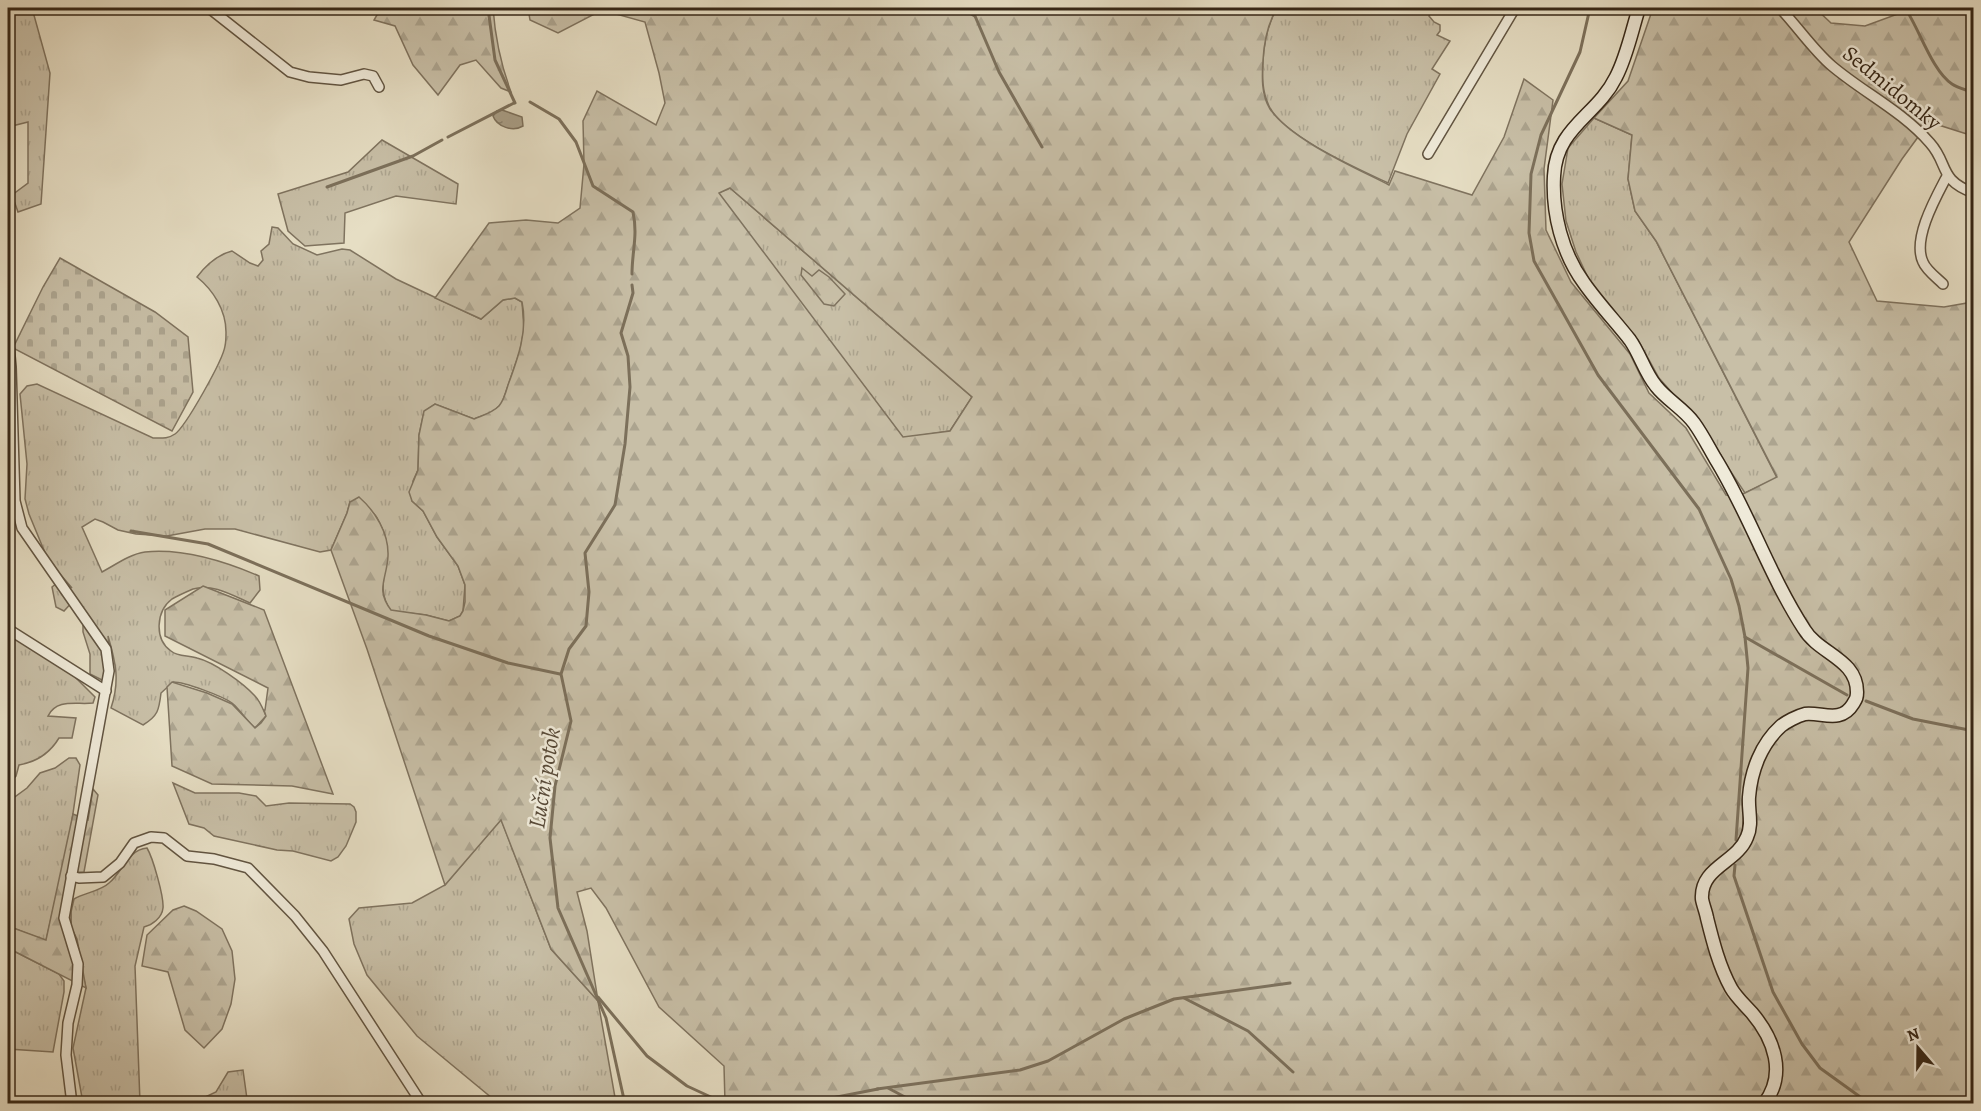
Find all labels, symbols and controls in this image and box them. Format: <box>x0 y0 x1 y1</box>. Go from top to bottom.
street label: Sedmidomky <box>1836 39 1948 137</box>
water label: Luční potok <box>520 725 568 831</box>
north arrow <box>1888 1018 1948 1078</box>
text: N <box>1904 1022 1923 1047</box>

